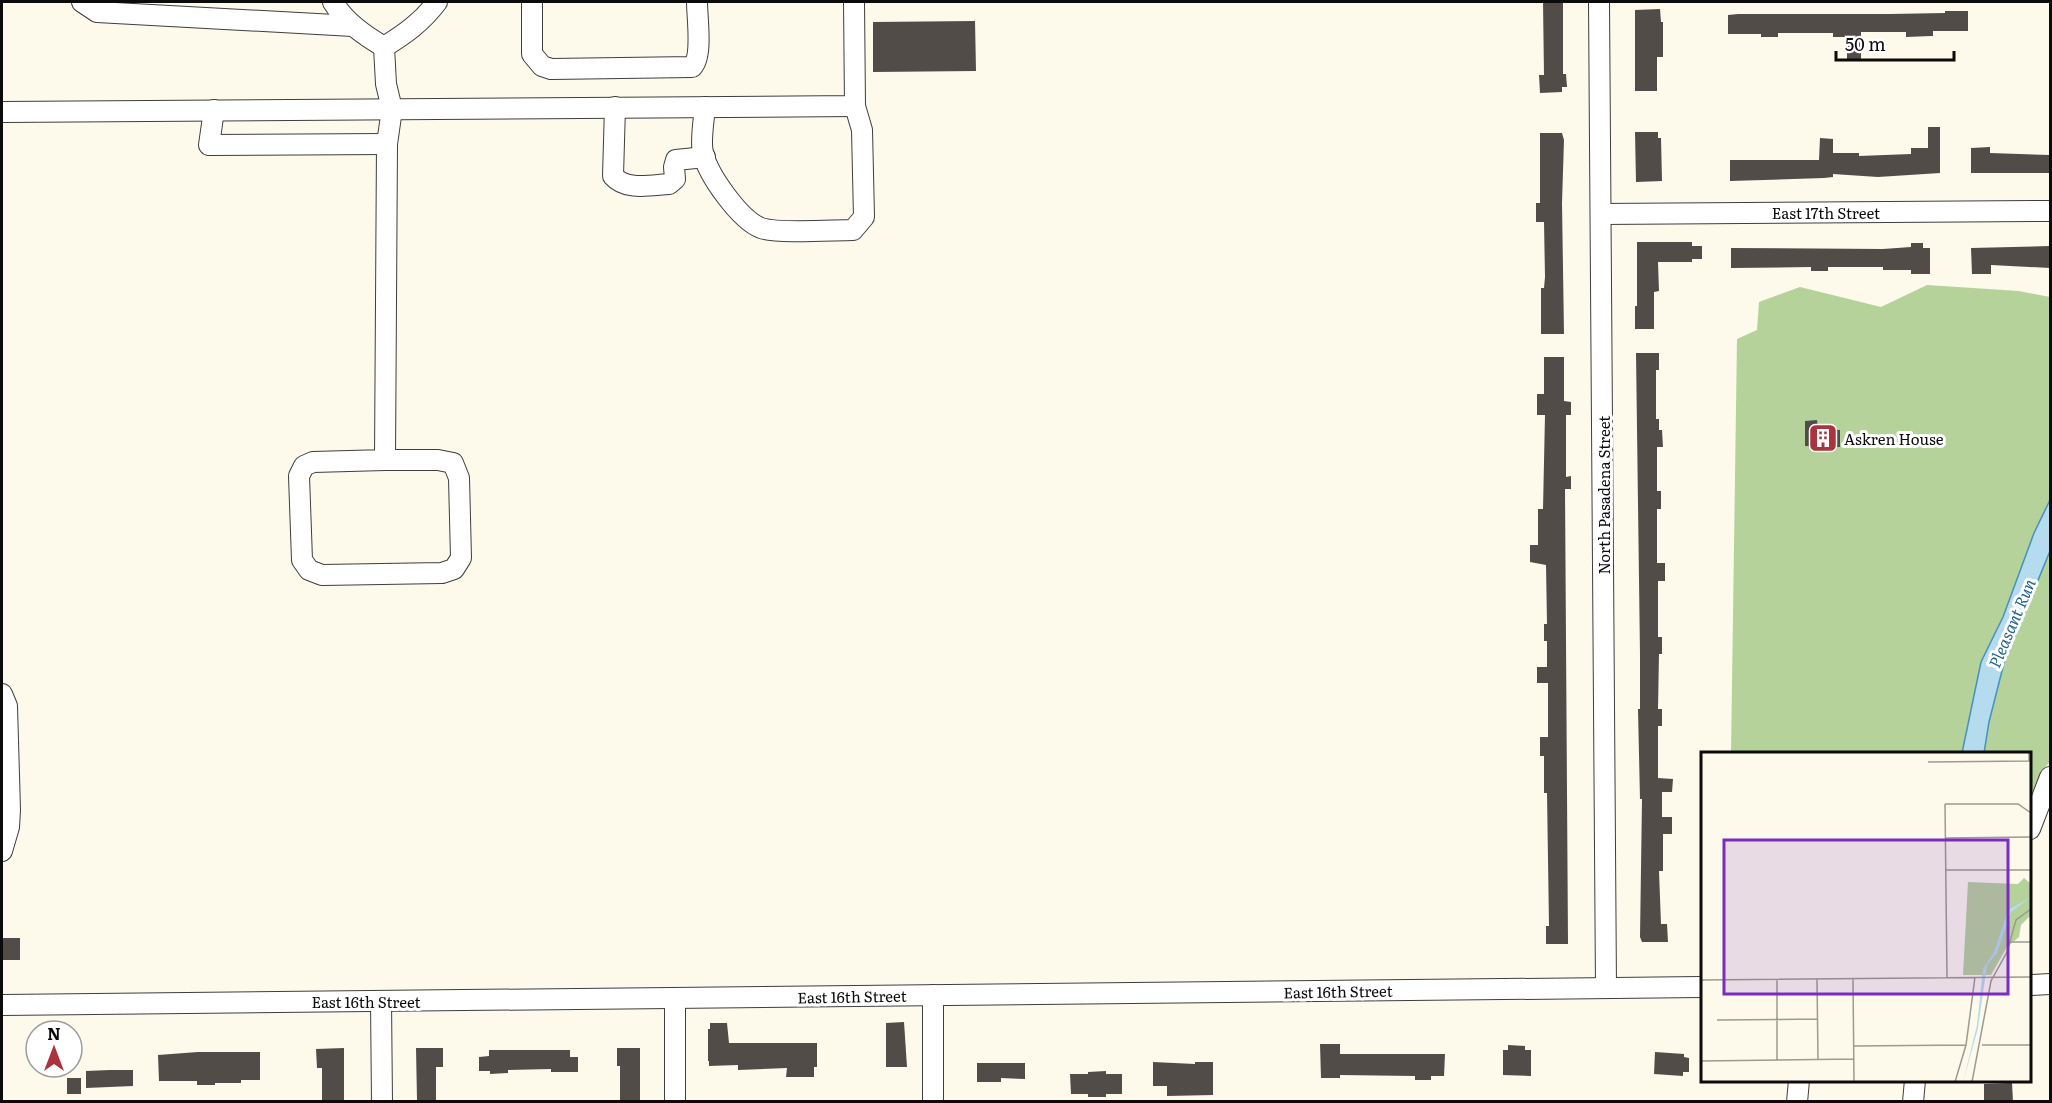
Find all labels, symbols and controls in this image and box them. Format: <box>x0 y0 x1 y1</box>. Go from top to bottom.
scale bar <box>1836 24 1954 62</box>
text: 50 m <box>1845 30 1886 57</box>
street label: East 17th Street <box>1772 201 1880 224</box>
street label: North Pasadena Street <box>1592 416 1615 574</box>
building icon: Askren House <box>1807 422 1839 454</box>
place label: Askren House <box>1844 427 1944 450</box>
water label: Pleasant Run <box>1982 574 2041 671</box>
inset map <box>1701 752 2031 1082</box>
street label: East 16th Street <box>1283 979 1393 1003</box>
street label: East 16th Street <box>797 984 907 1008</box>
street label: East 16th Street <box>311 990 421 1013</box>
north arrow <box>24 1019 84 1079</box>
text: N <box>47 1021 61 1045</box>

